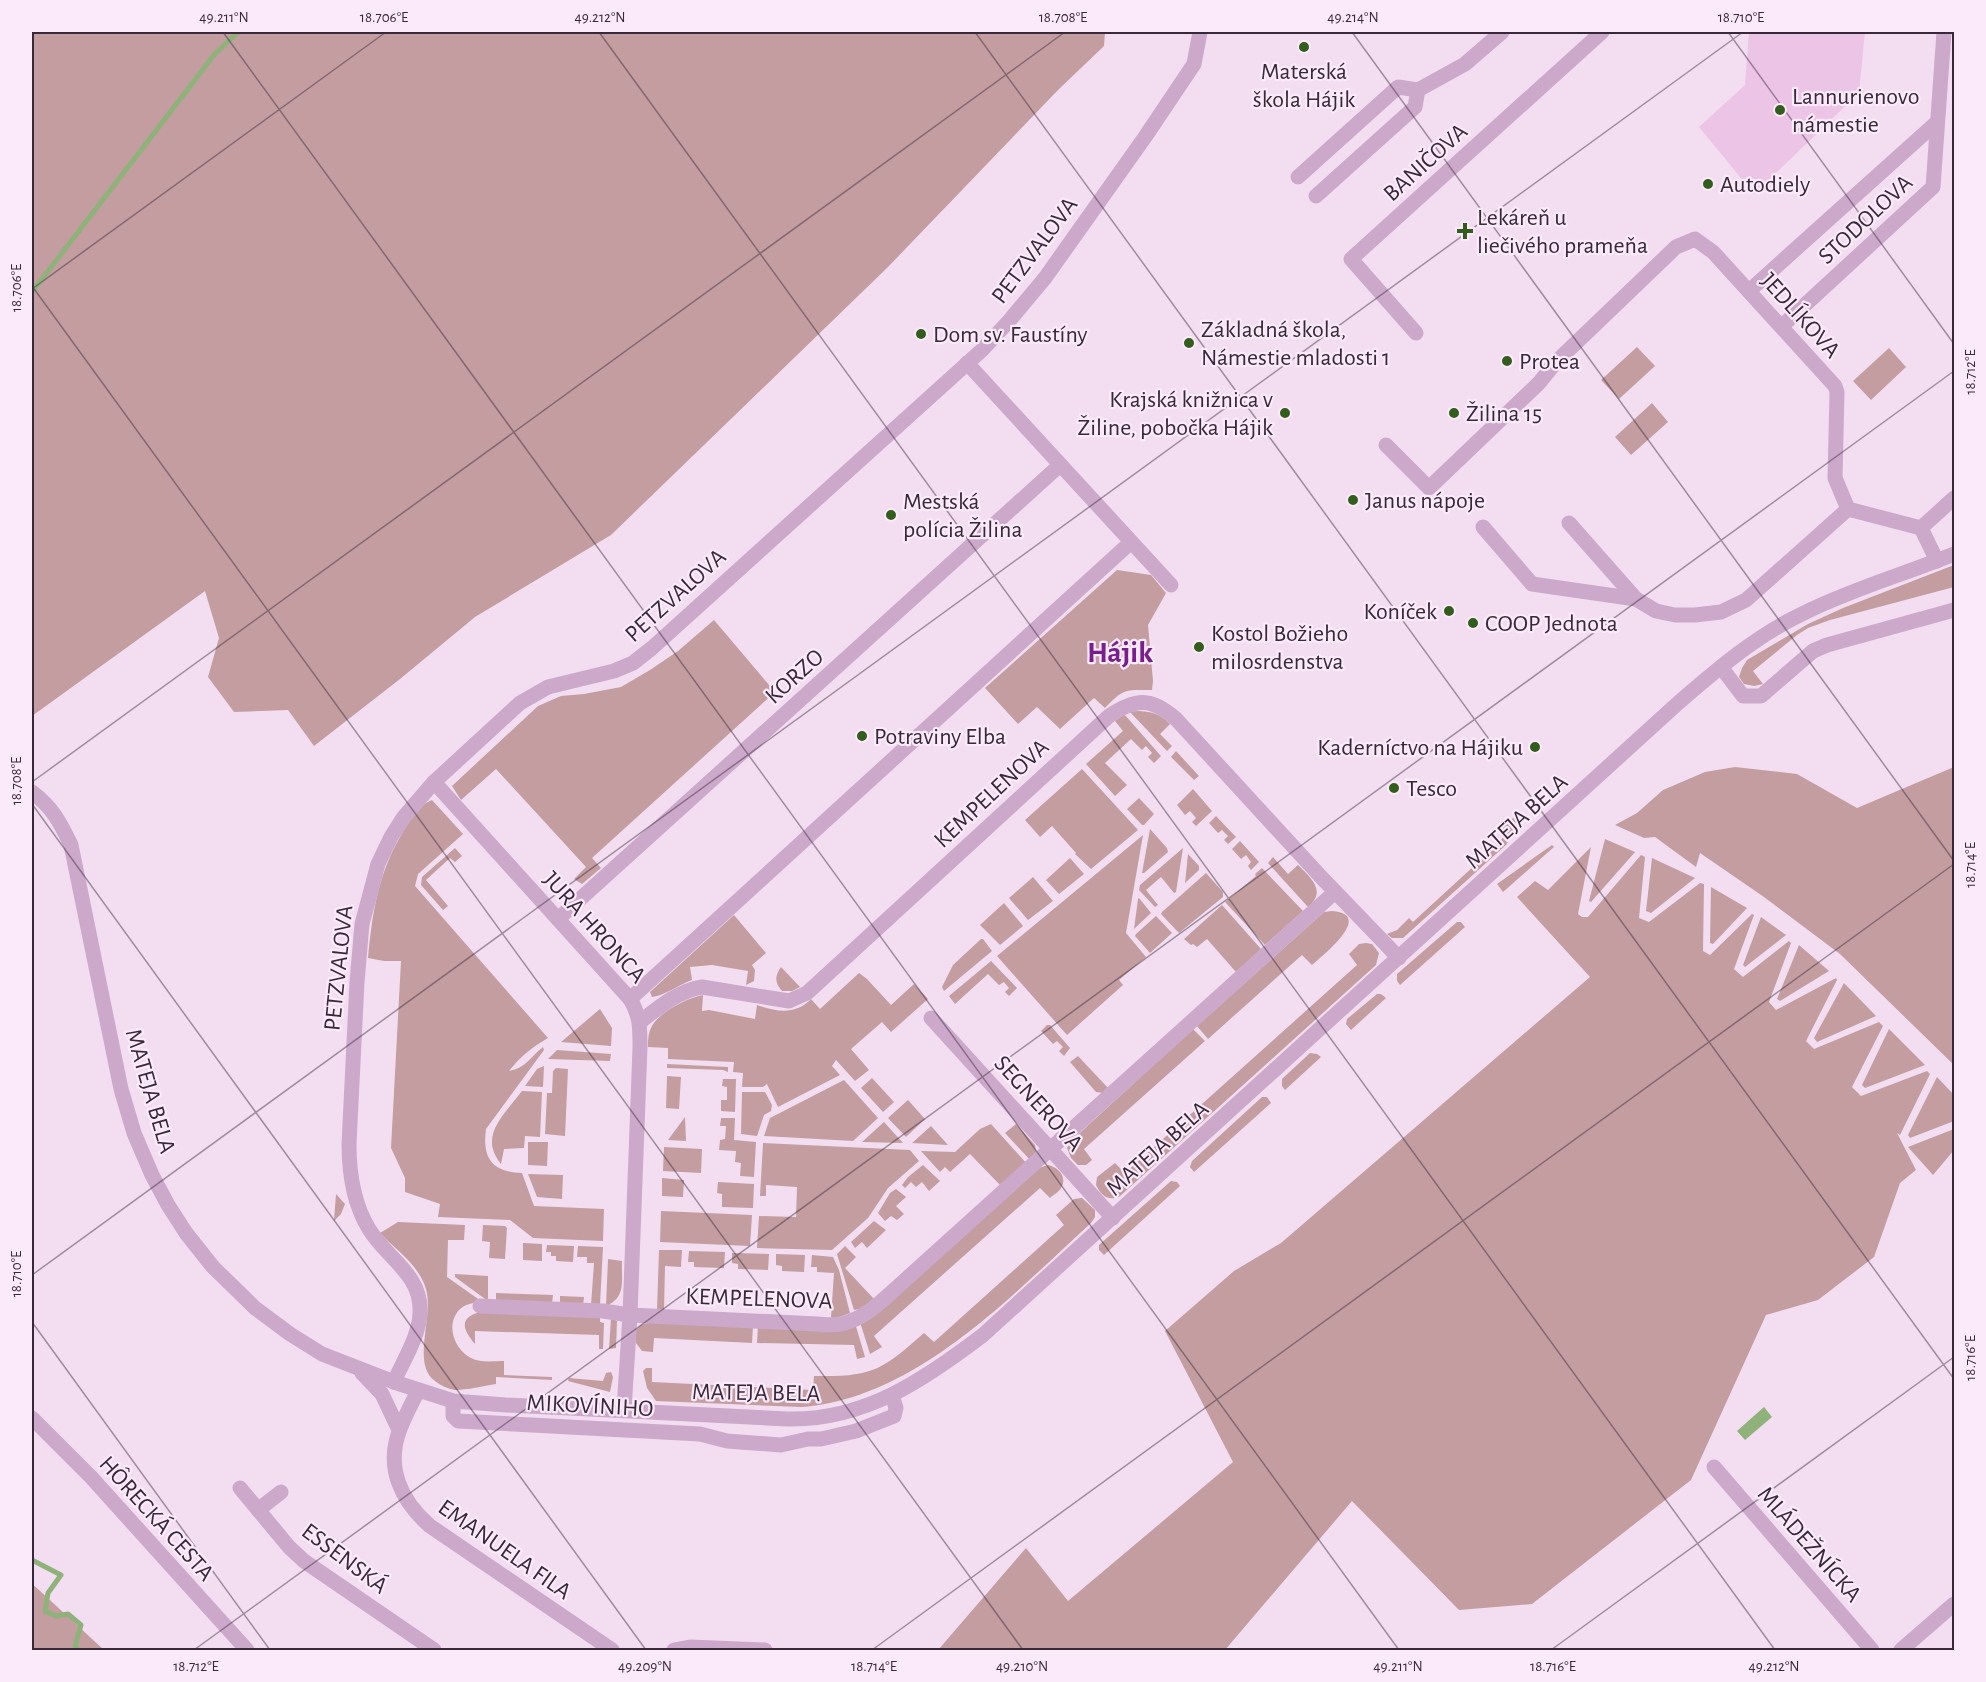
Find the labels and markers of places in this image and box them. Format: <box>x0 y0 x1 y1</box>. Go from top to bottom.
marker: Materská škola Hájik <box>1297 40 1311 54</box>
place label: Materská škola Hájik <box>1253 60 1355 112</box>
place label: Lannurienovo námestie <box>1792 85 1919 137</box>
marker: Lannurienovo námestie <box>1773 103 1787 117</box>
place label: Autodiely <box>1720 173 1810 197</box>
marker: Autodiely <box>1701 177 1715 191</box>
place label: Lekáreň u liečivého prameňa <box>1477 206 1648 258</box>
marker: Lekáreň u liečivého prameňa <box>1458 224 1472 238</box>
place label: Základná škola, Námestie mladosti 1 <box>1201 318 1390 370</box>
place label: Dom sv. Faustíny <box>933 323 1088 347</box>
marker: Dom sv. Faustíny <box>914 327 928 341</box>
marker: Základná škola, Námestie mladosti 1 <box>1182 336 1196 350</box>
place label: Protea <box>1519 350 1580 374</box>
marker: Protea <box>1500 354 1514 368</box>
place label: Krajská knižnica v Žiline, pobočka Hájik <box>1078 388 1273 440</box>
place label: Žilina 15 <box>1466 401 1542 426</box>
marker: Krajská knižnica v Žiline, pobočka Hájik <box>1278 406 1292 420</box>
marker: Žilina 15 <box>1447 406 1461 420</box>
place label: Janus nápoje <box>1365 489 1485 513</box>
place label: Mestská polícia Žilina <box>903 490 1023 542</box>
marker: Janus nápoje <box>1346 493 1360 507</box>
marker: Mestská polícia Žilina <box>884 508 898 522</box>
place label: Koníček <box>1363 600 1437 624</box>
marker: Koníček <box>1442 604 1456 618</box>
place label: COOP Jednota <box>1485 612 1618 636</box>
marker: COOP Jednota <box>1466 616 1480 630</box>
place label: Kostol Božieho milosrdenstva <box>1211 622 1348 674</box>
marker: Kostol Božieho milosrdenstva <box>1192 640 1206 654</box>
place label: Potraviny Elba <box>874 725 1006 749</box>
marker: Potraviny Elba <box>855 729 869 743</box>
place label: Kaderníctvo na Hájiku <box>1317 736 1523 760</box>
marker: Kaderníctvo na Hájiku <box>1528 740 1542 754</box>
place label: Tesco <box>1406 777 1457 801</box>
marker: Tesco <box>1387 781 1401 795</box>

